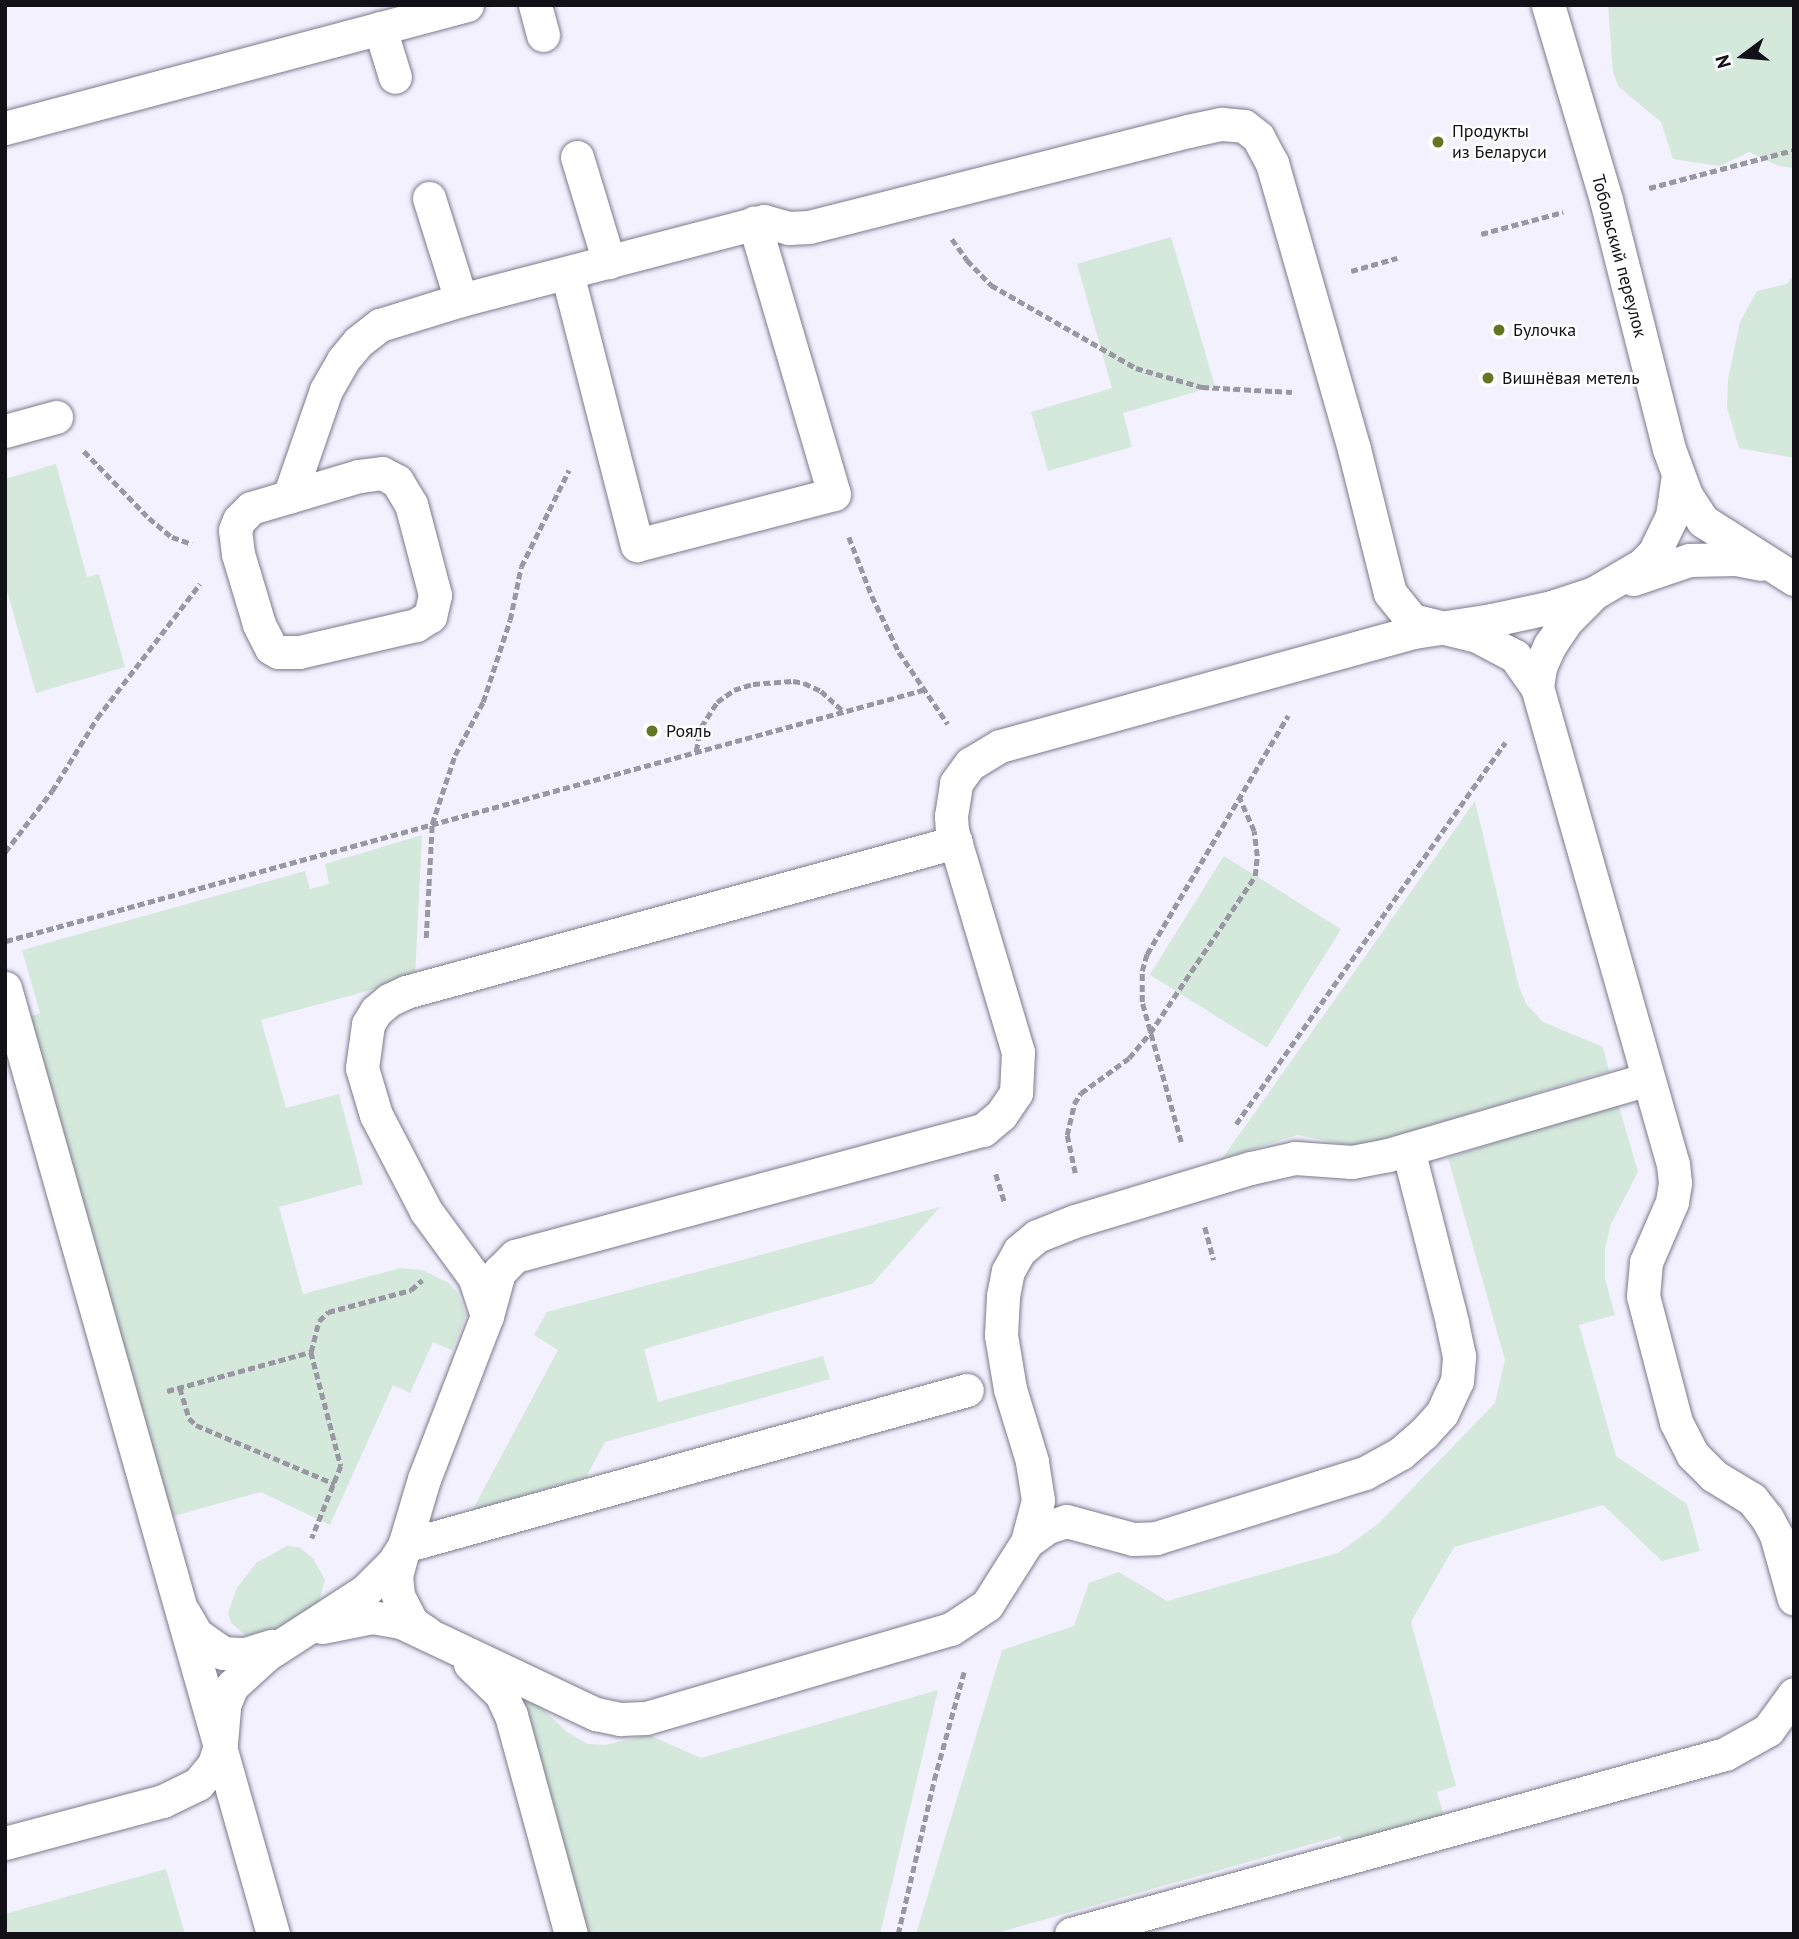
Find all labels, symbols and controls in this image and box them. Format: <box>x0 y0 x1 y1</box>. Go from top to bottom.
north arrow <box>1708 21 1778 91</box>
text: N <box>1710 52 1736 71</box>
place label: Продукты из Беларуси <box>1452 121 1547 164</box>
marker: Продукты из Беларуси <box>1430 134 1446 150</box>
street label: Тобольский переулок <box>1587 172 1651 340</box>
place label: Булочка <box>1513 319 1576 341</box>
marker: Булочка <box>1491 322 1507 338</box>
place label: Вишнёвая метель <box>1502 367 1640 389</box>
marker: Вишнёвая метель <box>1480 370 1496 386</box>
place label: Рояль <box>666 720 711 742</box>
marker: Рояль <box>644 723 660 739</box>

